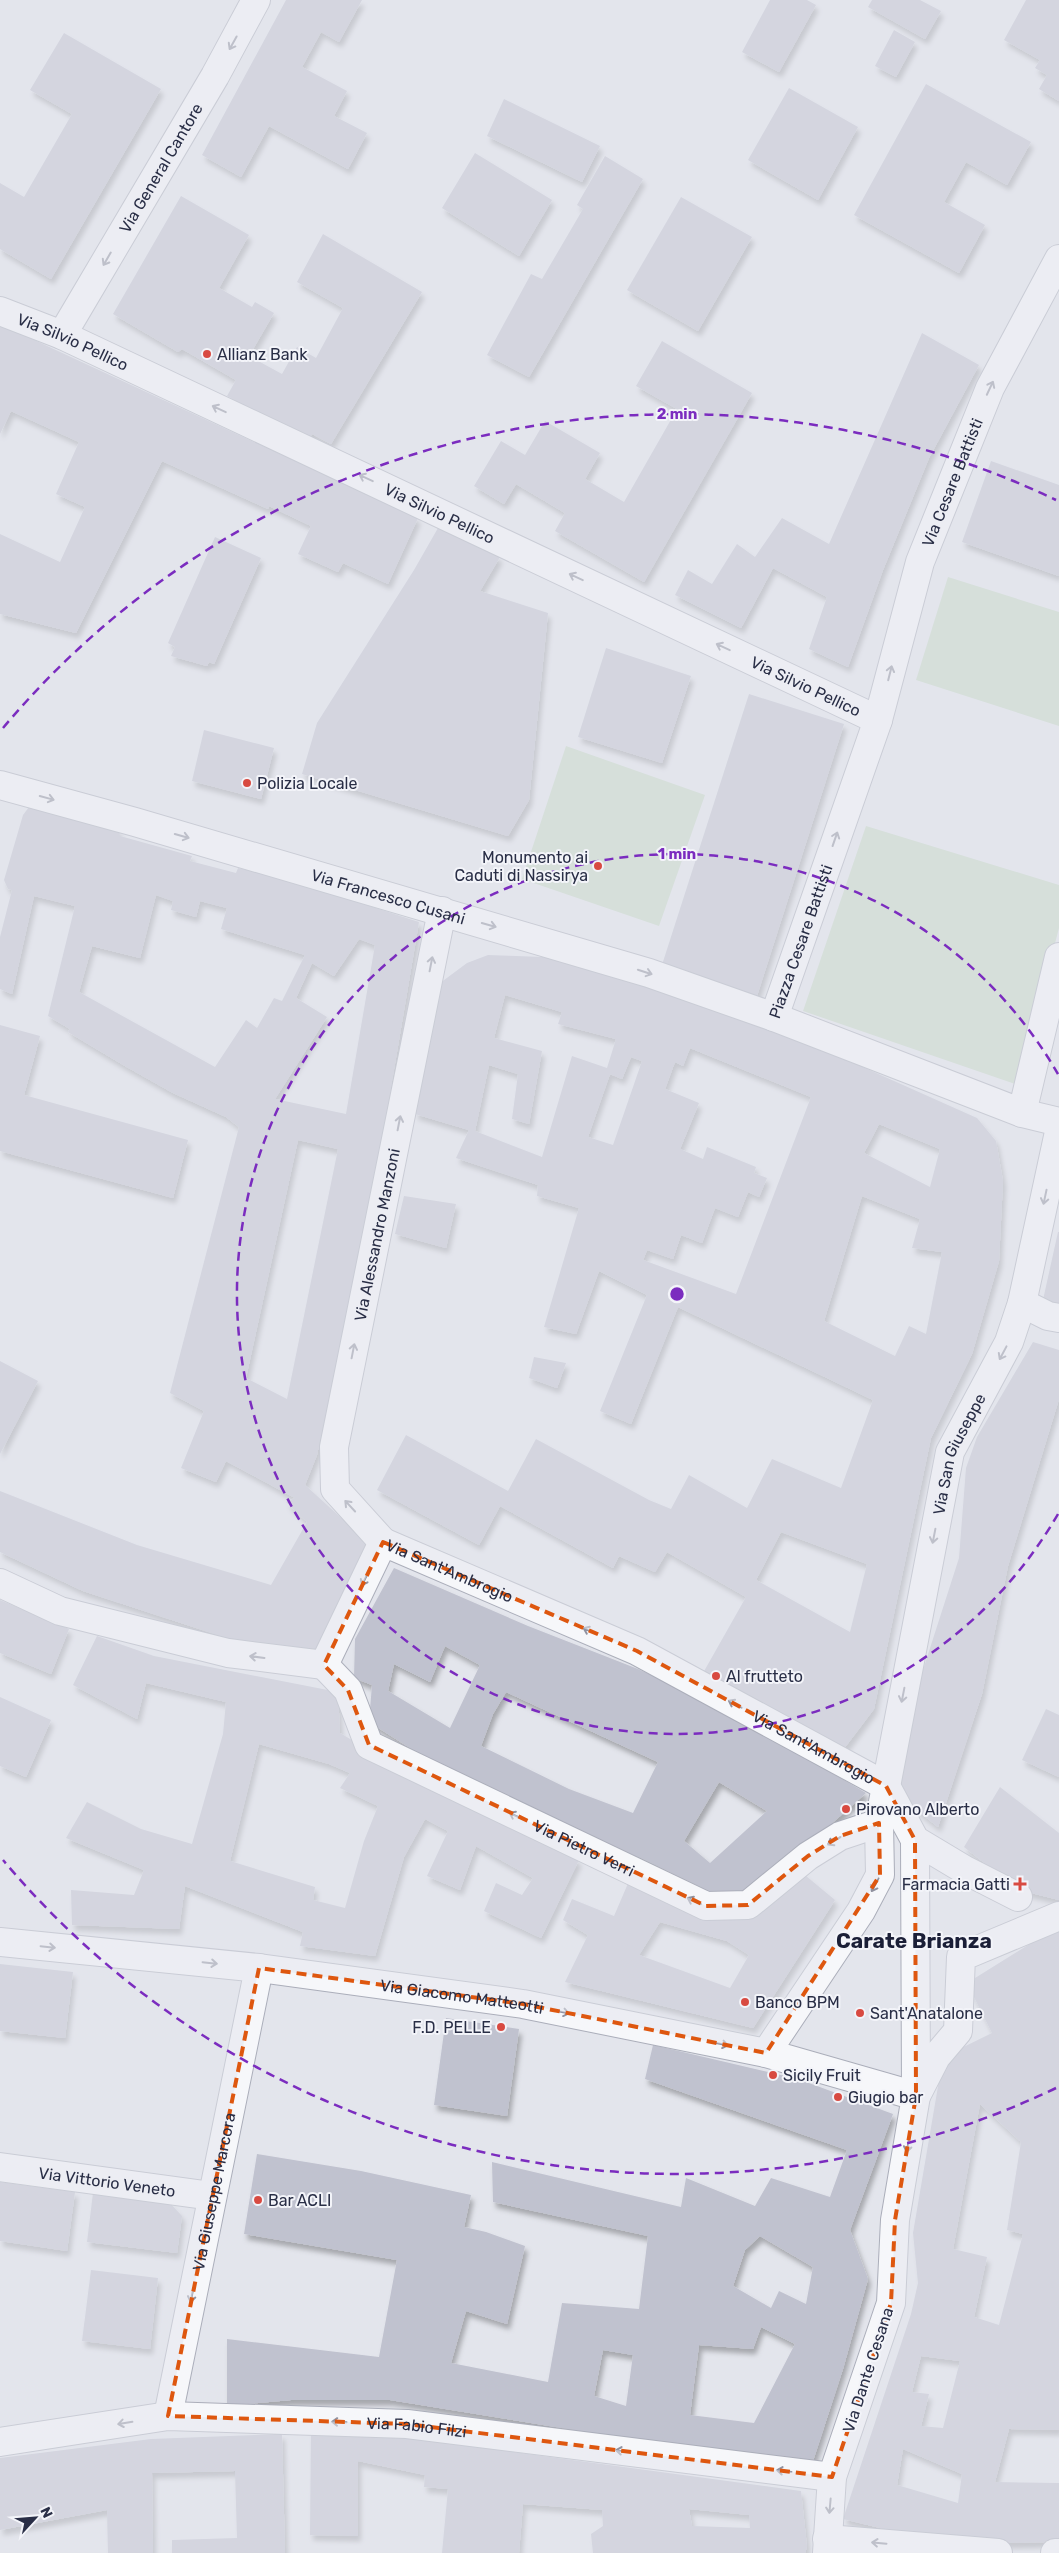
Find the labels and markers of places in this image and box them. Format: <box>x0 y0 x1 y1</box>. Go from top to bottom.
place label: Allianz Bank <box>217 345 308 364</box>
marker: Allianz Bank <box>201 348 213 360</box>
place label: Polizia Locale <box>257 774 357 793</box>
marker: Polizia Locale <box>241 777 253 789</box>
place label: Monumento ai Caduti di Nassirya <box>454 848 588 885</box>
marker: Monumento ai Caduti di Nassirya <box>592 860 604 872</box>
centre of rings <box>668 1285 686 1303</box>
place label: Al frutteto <box>726 1667 803 1686</box>
marker: Al frutteto <box>710 1670 722 1682</box>
place label: Pirovano Alberto <box>856 1800 979 1819</box>
marker: Pirovano Alberto <box>840 1803 852 1815</box>
place label: Farmacia Gatti <box>902 1875 1010 1894</box>
marker: Farmacia Gatti <box>1014 1878 1026 1890</box>
place label: Banco BPM <box>755 1993 840 2012</box>
marker: Banco BPM <box>739 1996 751 2008</box>
place label: Sant'Anatalone <box>870 2004 983 2023</box>
marker: Sant'Anatalone <box>854 2007 866 2019</box>
place label: F.D. PELLE <box>412 2018 491 2037</box>
marker: F.D. PELLE <box>495 2021 507 2033</box>
place label: Sicily Fruit <box>783 2066 861 2085</box>
marker: Sicily Fruit <box>767 2069 779 2081</box>
place label: Giugio bar <box>848 2088 923 2107</box>
marker: Giugio bar <box>832 2091 844 2103</box>
place label: Bar ACLI <box>268 2191 331 2210</box>
marker: Bar ACLI <box>252 2194 264 2206</box>

